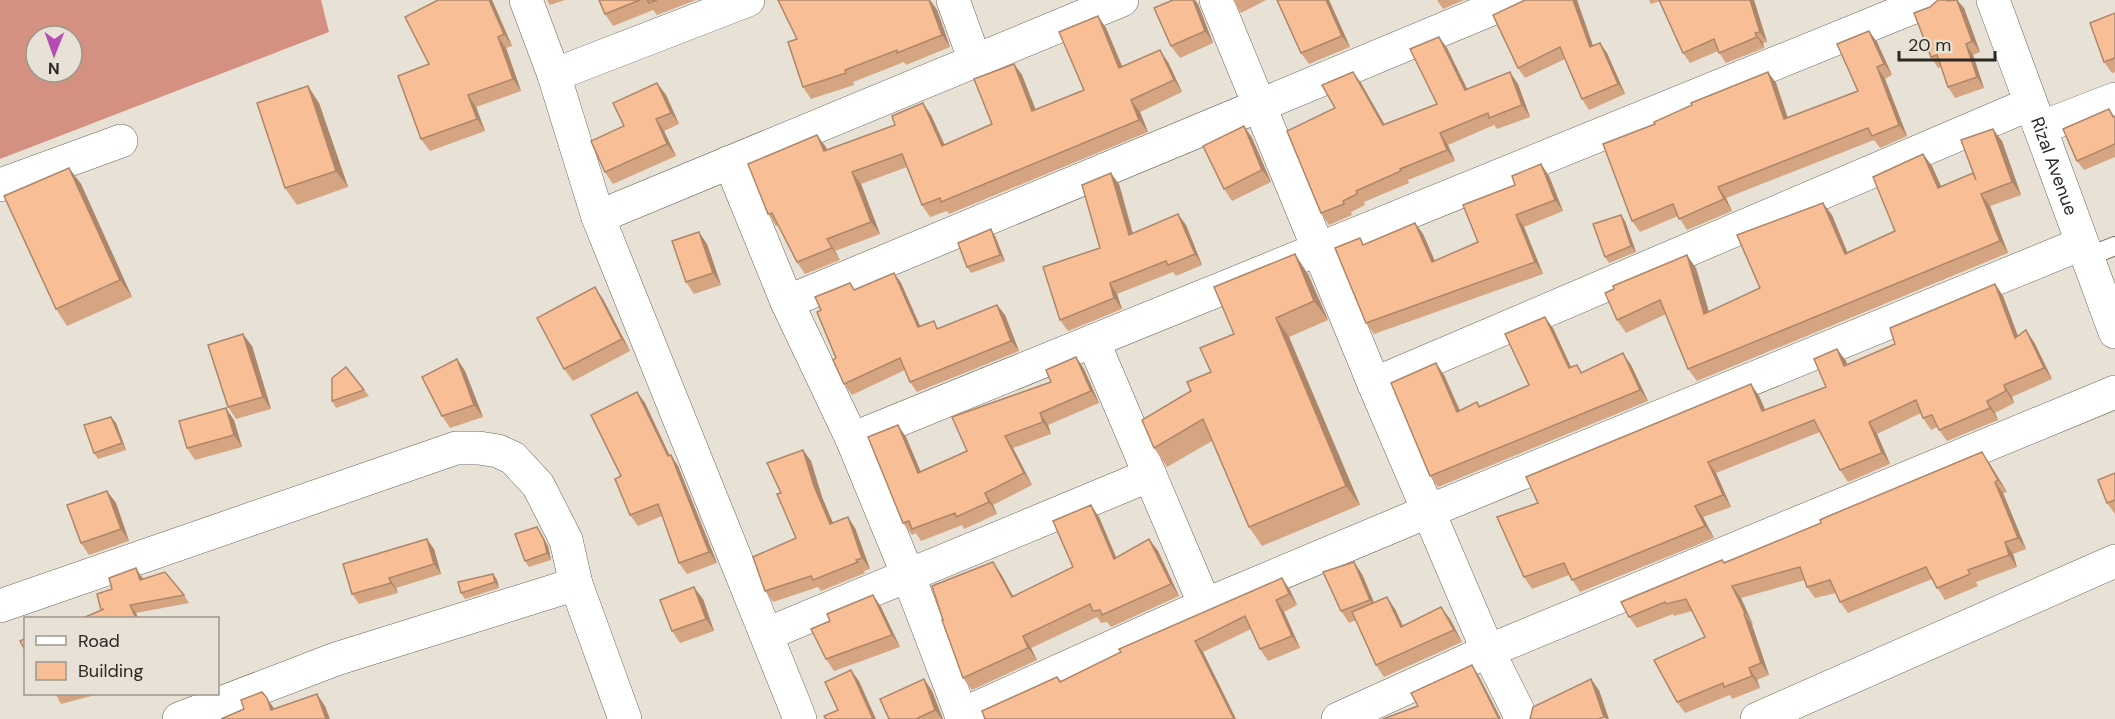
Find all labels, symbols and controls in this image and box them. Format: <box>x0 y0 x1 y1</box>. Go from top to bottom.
north arrow <box>24 24 84 84</box>
scale bar <box>1899 24 1995 62</box>
text: 20 m <box>1908 33 1951 57</box>
text: N <box>48 58 60 79</box>
street label: Rizal Avenue <box>2025 114 2083 219</box>
legend <box>24 617 219 695</box>
text: Road <box>78 629 120 653</box>
text: Building <box>78 659 143 683</box>

